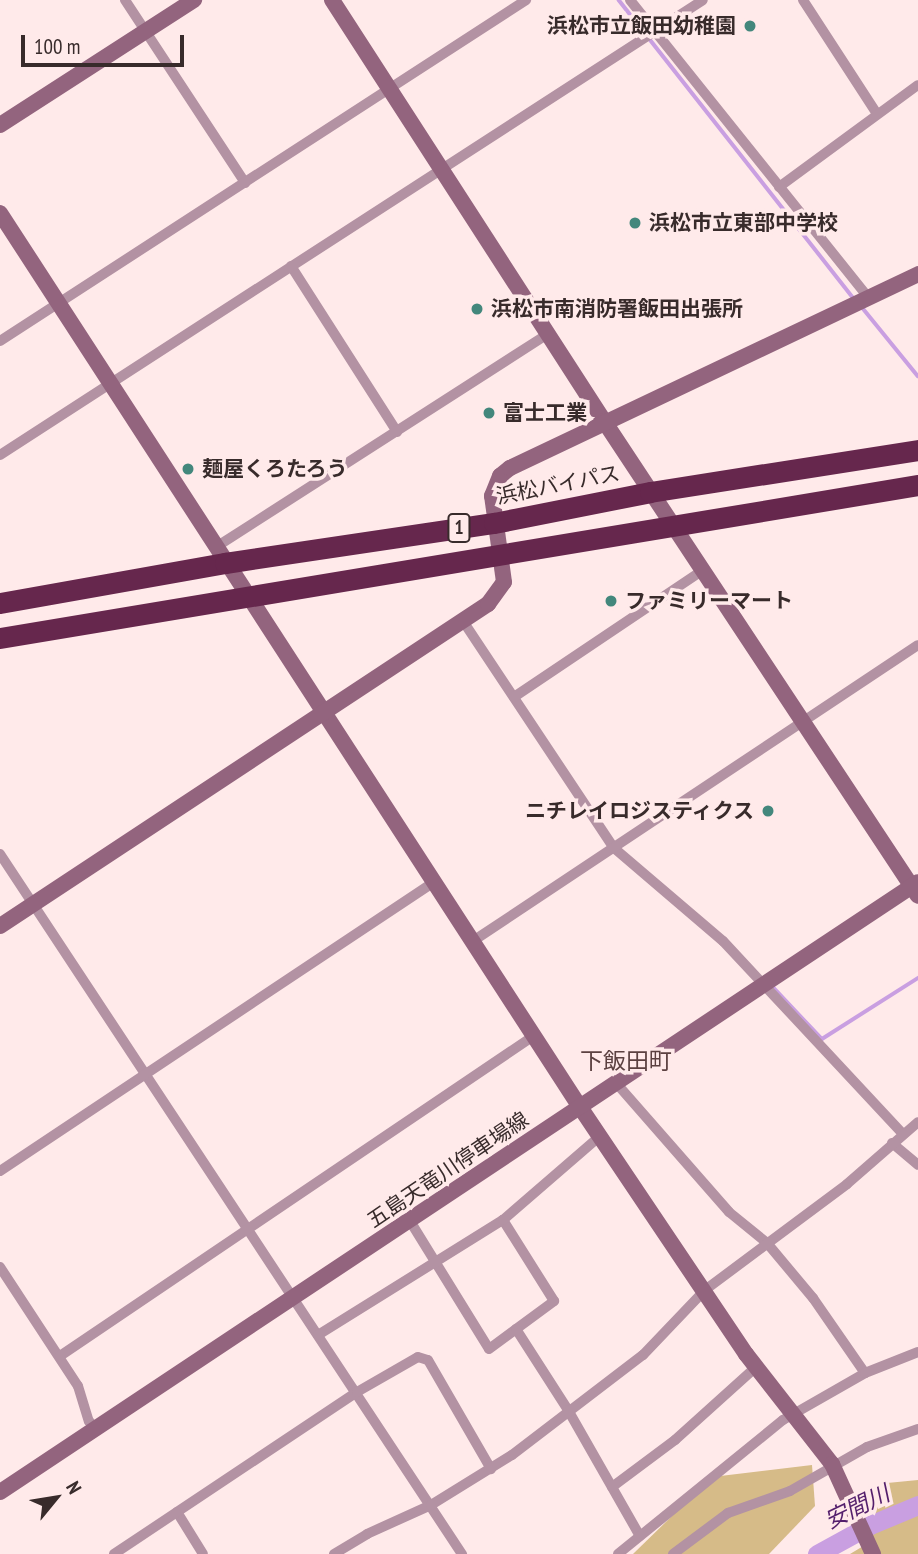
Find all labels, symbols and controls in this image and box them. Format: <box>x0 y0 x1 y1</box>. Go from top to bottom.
place label: 浜松市立飯田幼稚園 <box>547 13 736 39</box>
marker: 浜松市立飯田幼稚園 <box>742 18 758 34</box>
scale bar <box>24 21 187 65</box>
text: 100 m <box>34 33 80 60</box>
place label: 浜松市立東部中学校 <box>649 210 838 236</box>
marker: 浜松市立東部中学校 <box>627 215 643 231</box>
place label: 浜松市南消防署飯田出張所 <box>491 296 743 322</box>
marker: 浜松市南消防署飯田出張所 <box>469 301 485 317</box>
place label: 富士工業 <box>503 400 587 426</box>
marker: 富士工業 <box>481 405 497 421</box>
place label: 麺屋くろたろう <box>202 456 349 482</box>
marker: 麺屋くろたろう <box>180 461 196 477</box>
street label: 浜松バイパス <box>494 461 622 509</box>
road number: 1 <box>447 512 471 544</box>
place label: ファミリーマート <box>625 588 793 614</box>
marker: ファミリーマート <box>603 593 619 609</box>
place label: ニチレイロジスティクス <box>523 798 754 824</box>
marker: ニチレイロジスティクス <box>760 803 776 819</box>
district label: 下飯田町 <box>580 1047 672 1075</box>
street label: 五島天竜川停車場線 <box>363 1107 533 1233</box>
north arrow <box>21 1463 91 1533</box>
text: N <box>61 1477 87 1498</box>
water label: 安間川 <box>820 1479 894 1535</box>

